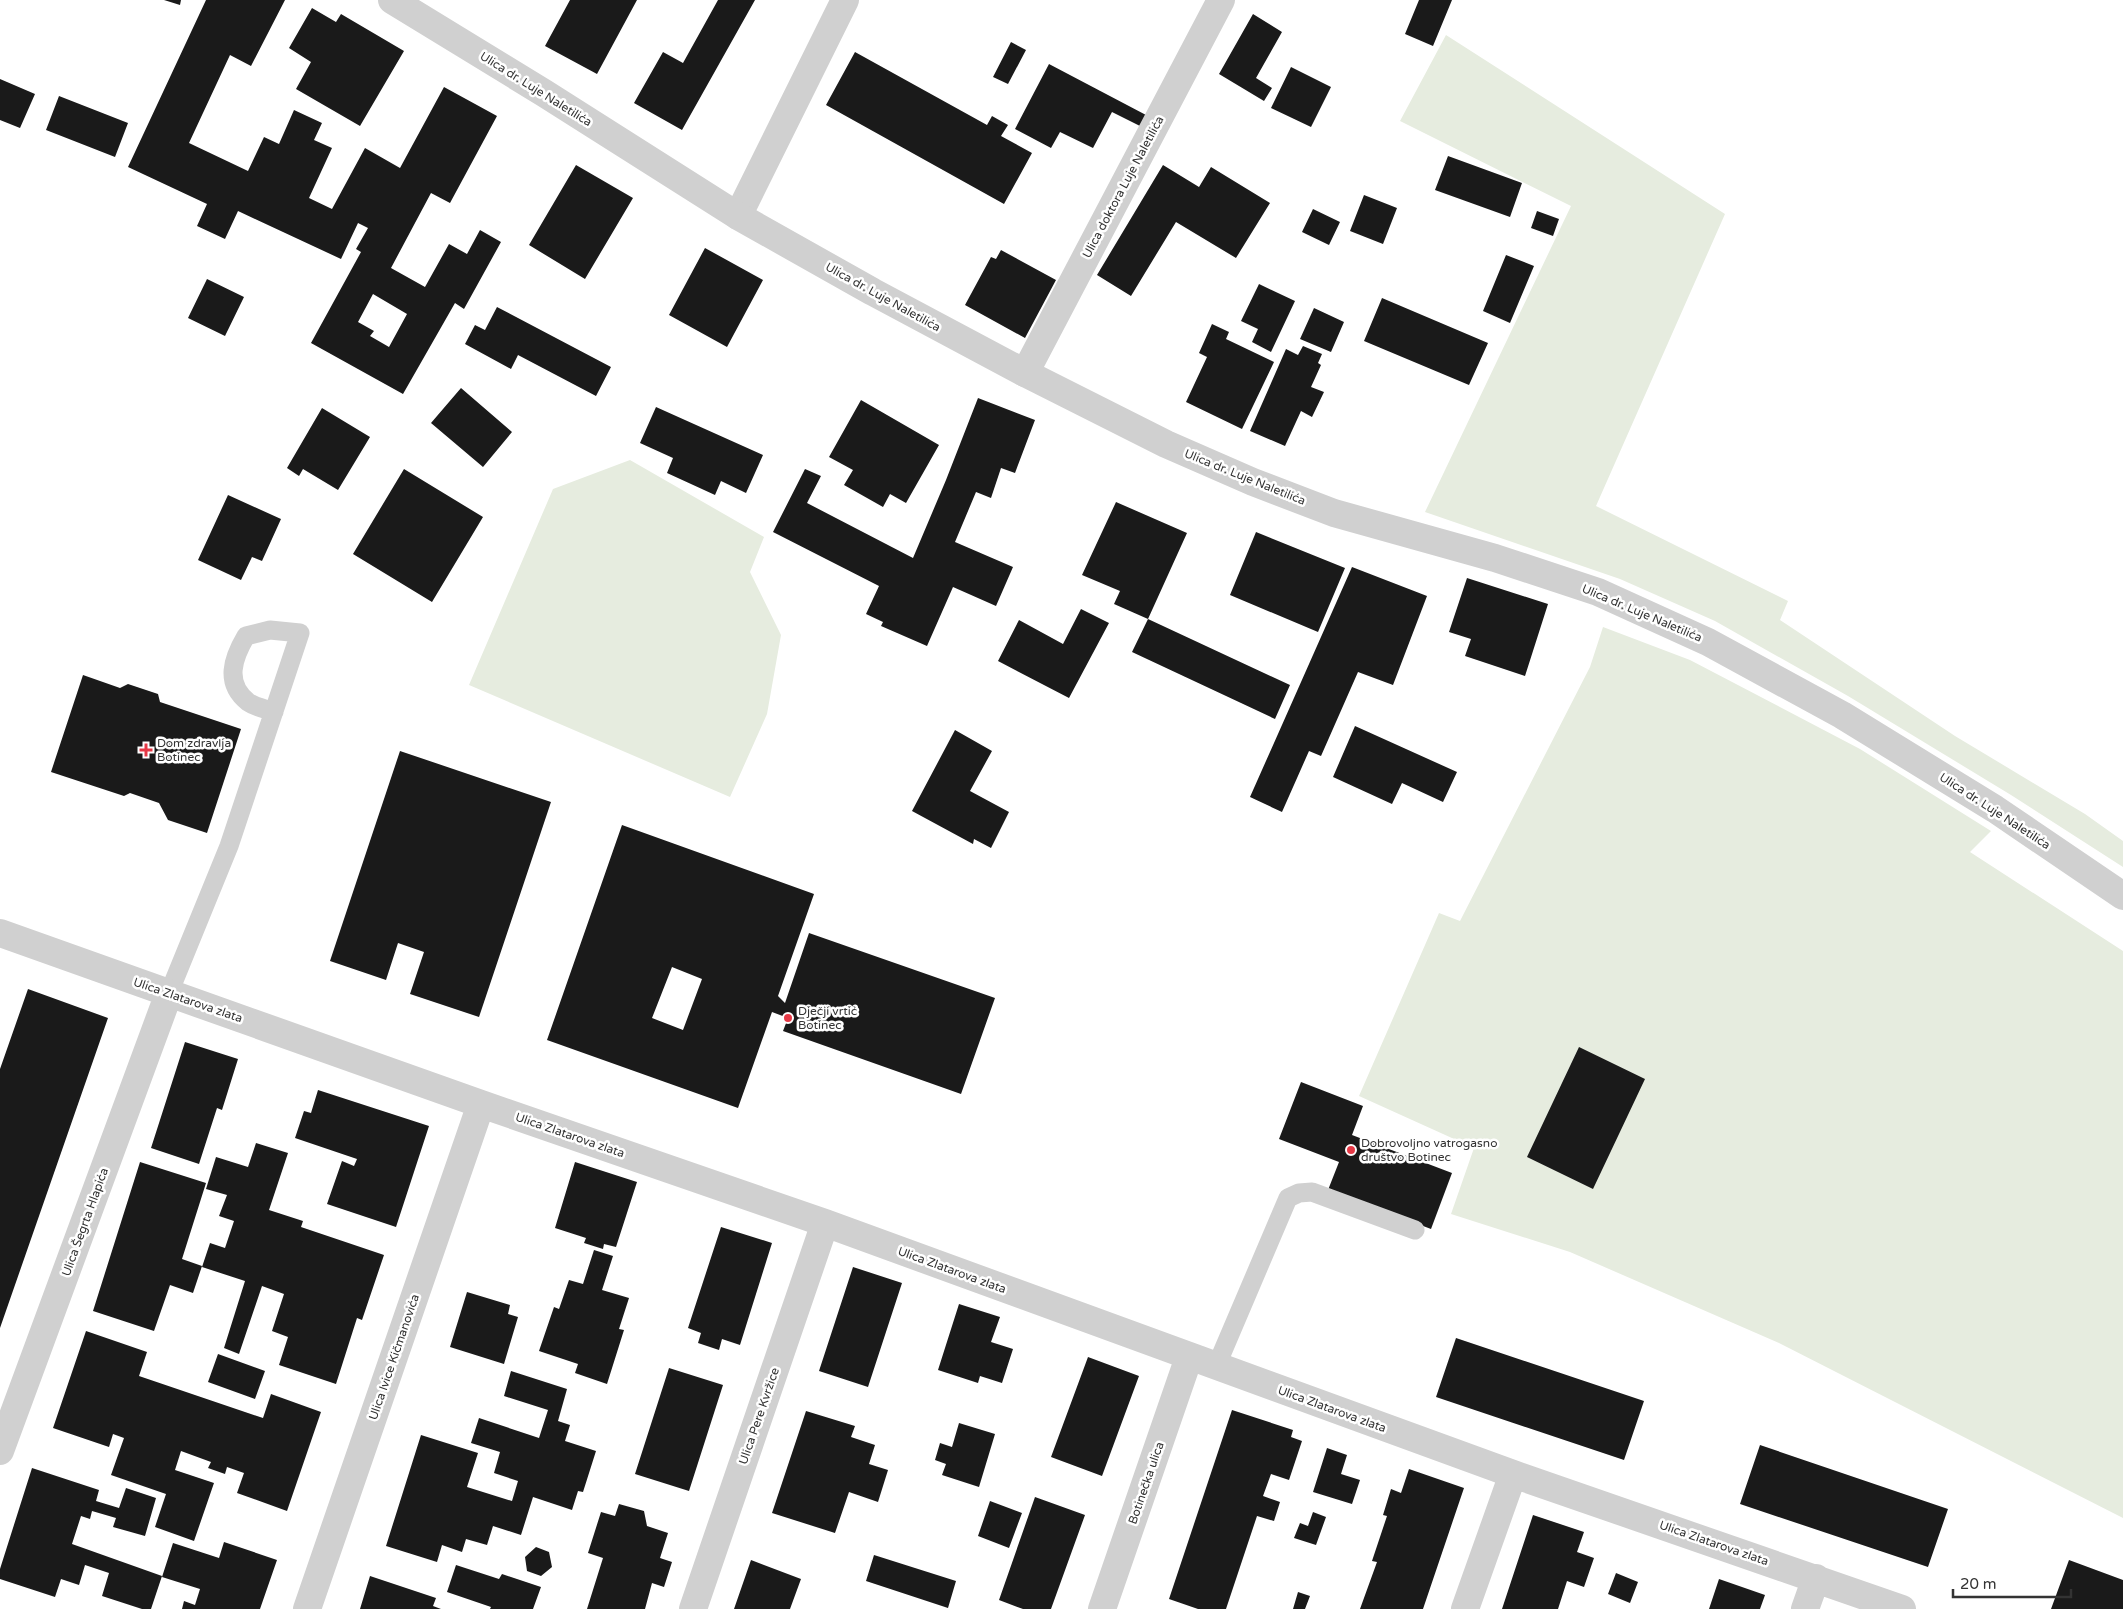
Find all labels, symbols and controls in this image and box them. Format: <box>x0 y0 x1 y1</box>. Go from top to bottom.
street label: Ulica dr. Luje Naletilića <box>477 49 595 129</box>
street label: Ulica doktora Luje Naletilića <box>1080 114 1166 260</box>
street label: Ulica dr. Luje Naletilića <box>823 260 943 334</box>
street label: Ulica dr. Luje Naletilića <box>1182 446 1308 508</box>
street label: Ulica dr. Luje Naletilića <box>1580 581 1704 645</box>
place label: Dom zdravlja Botinec <box>157 736 231 764</box>
marker: Dom zdravlja Botinec <box>139 743 153 757</box>
street label: Ulica dr. Luje Naletilića <box>1937 770 2053 852</box>
street label: Ulica Zlatarova zlata <box>132 975 244 1025</box>
place label: Dječji vrtić Botinec <box>798 1004 857 1032</box>
marker: Dječji vrtić Botinec <box>782 1012 794 1024</box>
street label: Ulica Zlatarova zlata <box>514 1110 626 1160</box>
place label: Dobrovoljno vatrogasno društvo Botinec <box>1361 1136 1497 1164</box>
marker: Dobrovoljno vatrogasno društvo Botinec <box>1345 1144 1357 1156</box>
street label: Ulica Šegrta Hlapića <box>59 1166 111 1278</box>
street label: Ulica Zlatarova zlata <box>896 1244 1008 1296</box>
street label: Ulica Ivice Kičmanovića <box>366 1292 422 1422</box>
street label: Ulica Pere Kvržice <box>736 1366 782 1466</box>
street label: Ulica Zlatarova zlata <box>1276 1383 1388 1435</box>
street label: Botinečka ulica <box>1125 1440 1167 1526</box>
street label: Ulica Zlatarova zlata <box>1658 1518 1770 1568</box>
scale bar <box>1953 1566 2070 1598</box>
text: 20 m <box>1960 1575 1997 1593</box>

